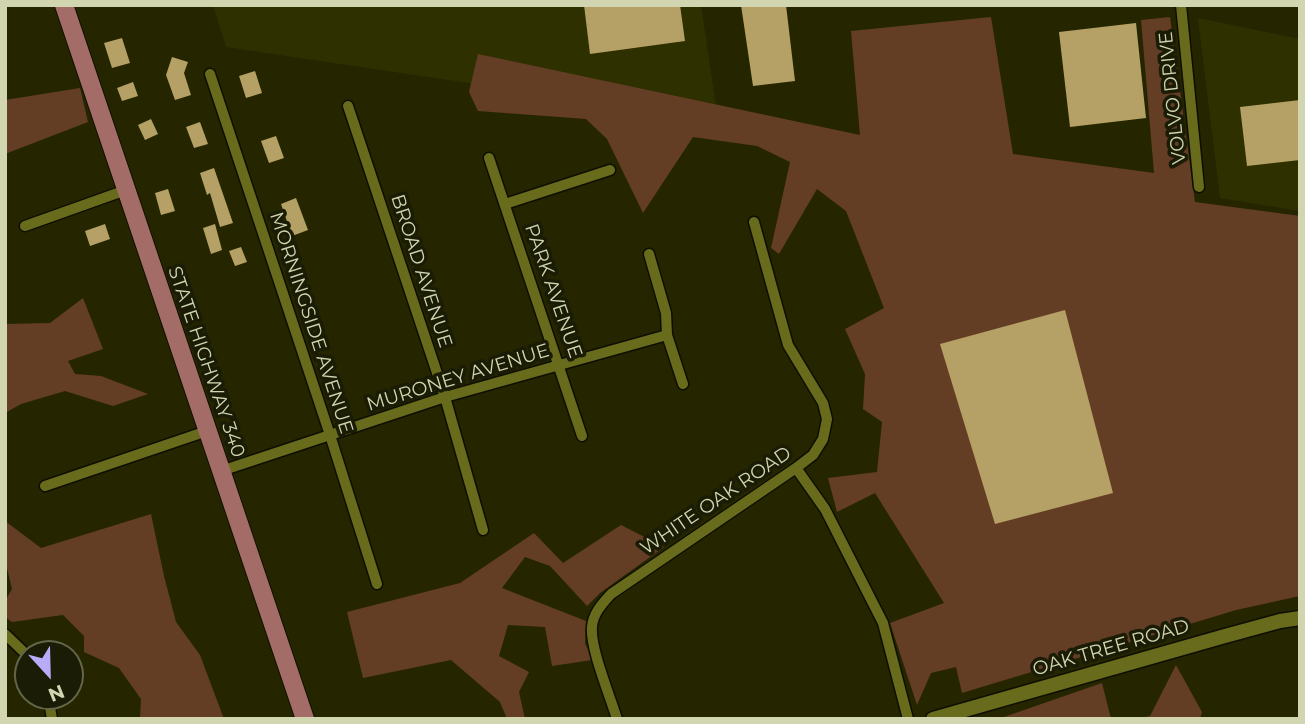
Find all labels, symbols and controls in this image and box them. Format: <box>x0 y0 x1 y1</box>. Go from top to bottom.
street label: VOLVO DRIVE <box>1155 31 1191 165</box>
street label: BROAD AVENUE <box>385 191 457 351</box>
street label: MORNINGSIDE AVENUE <box>264 209 358 437</box>
street label: PARK AVENUE <box>519 221 587 361</box>
street label: STATE HIGHWAY 340 <box>163 264 249 460</box>
street label: MURONEY AVENUE <box>364 339 552 417</box>
street label: WHITE OAK ROAD <box>636 442 796 560</box>
street label: OAK TREE ROAD <box>1030 615 1192 681</box>
north arrow <box>14 640 84 710</box>
text: N <box>45 680 68 707</box>

